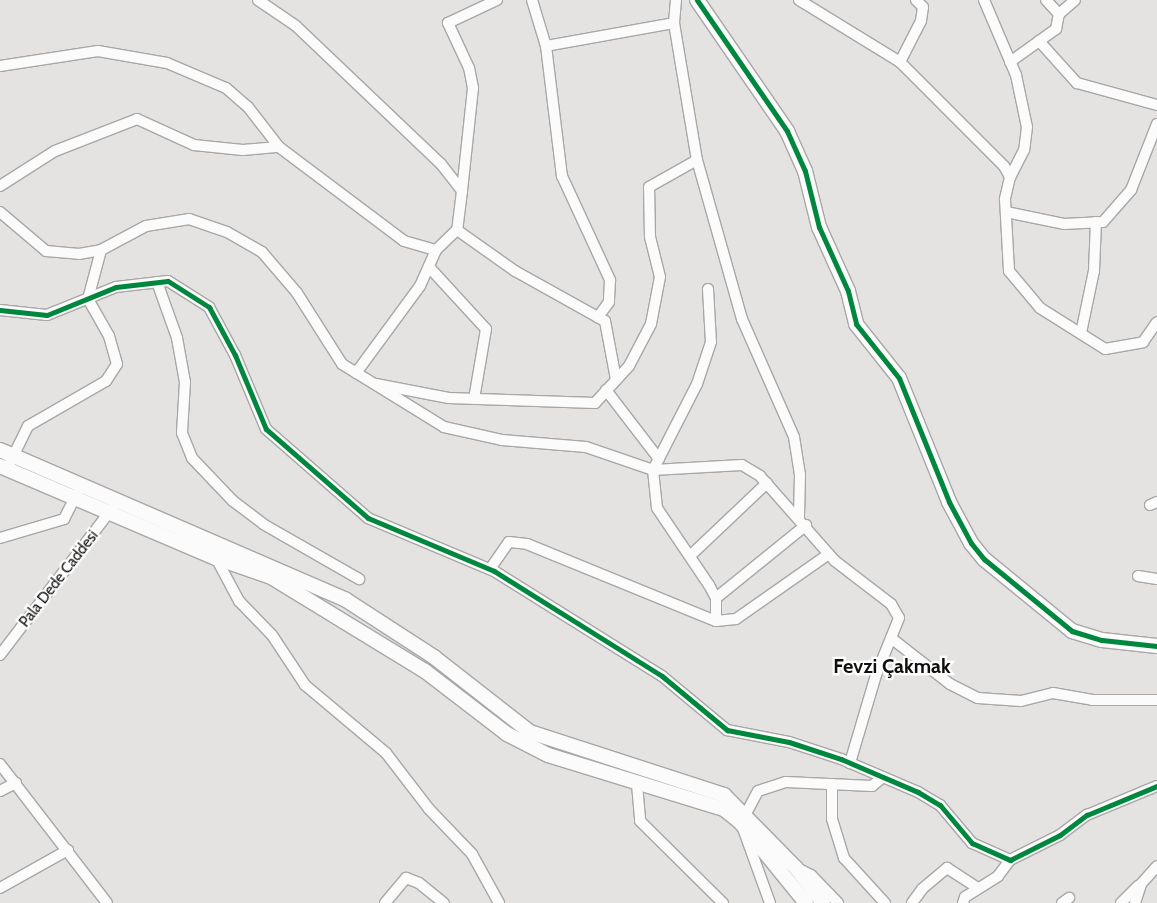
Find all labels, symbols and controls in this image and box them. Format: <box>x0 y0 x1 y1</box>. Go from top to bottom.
street label: Pala Dede Caddesi <box>16 527 102 631</box>
district label: Fevzi Çakmak <box>833 654 951 678</box>

